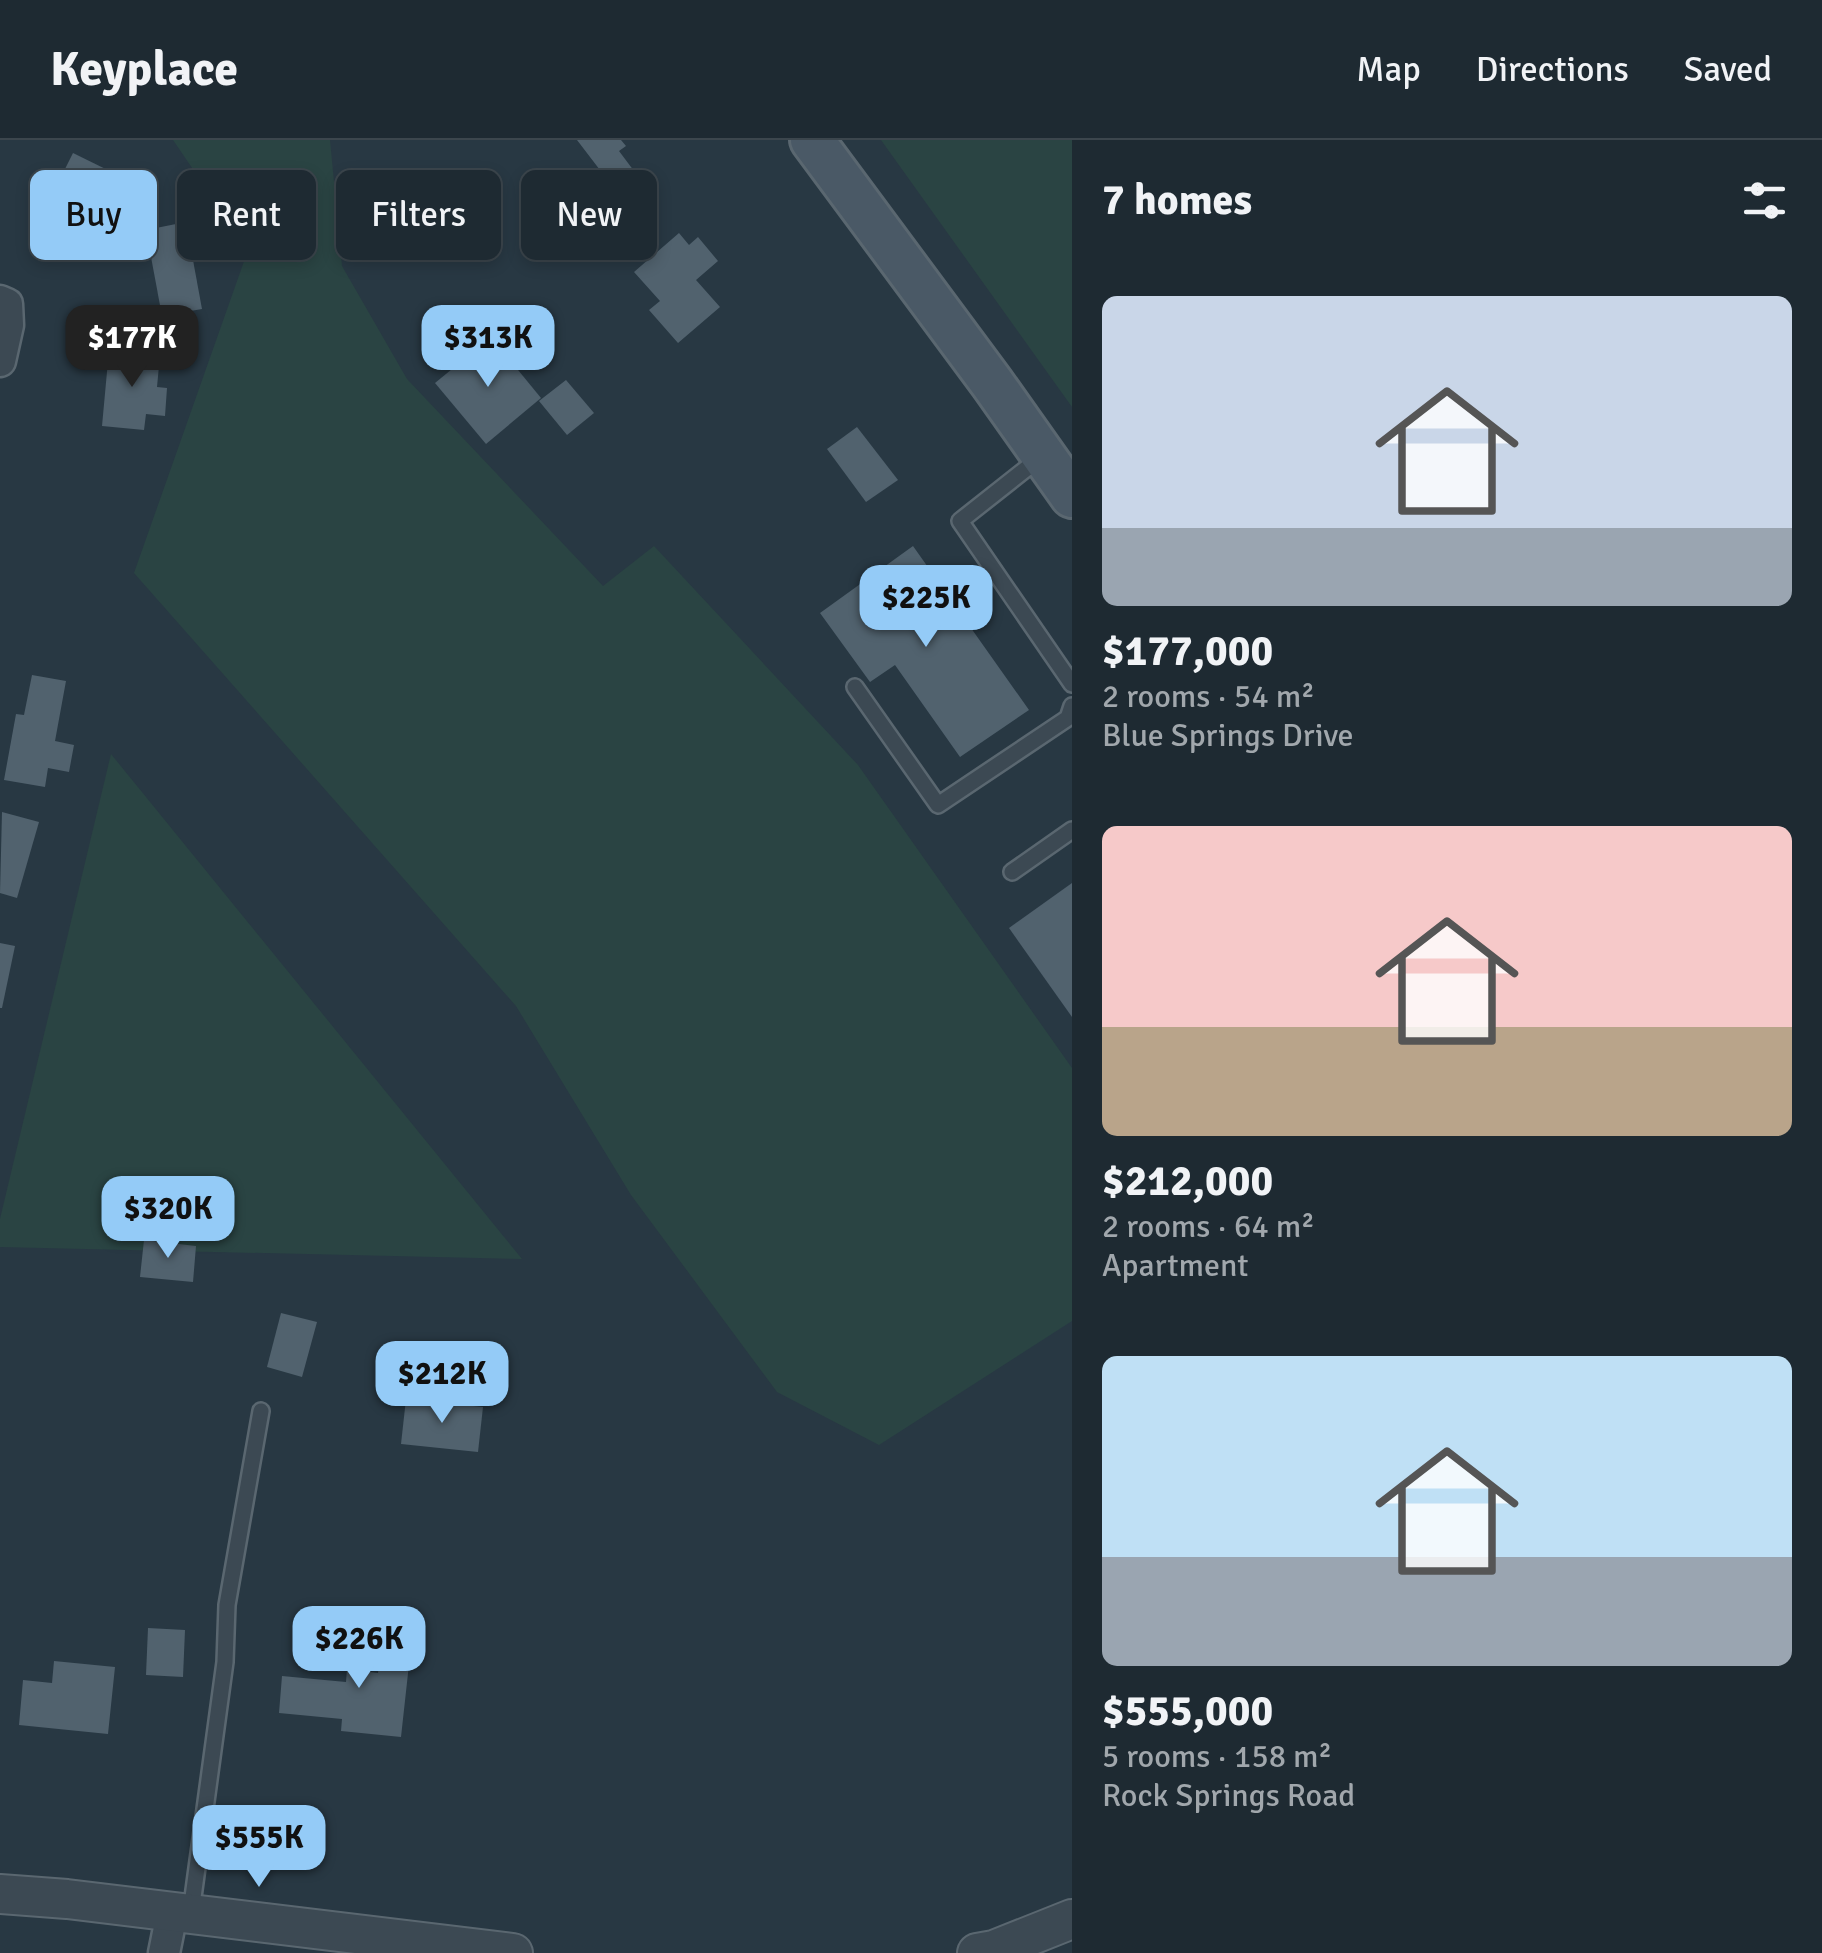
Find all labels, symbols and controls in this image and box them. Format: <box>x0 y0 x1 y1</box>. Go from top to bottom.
text: Keyplace <box>50 40 238 99</box>
text: Map <box>1356 48 1421 91</box>
text: Directions <box>1476 48 1629 91</box>
text: Saved <box>1684 48 1772 91</box>
chip: Buy <box>30 170 157 260</box>
chip: Rent <box>177 170 316 260</box>
chip: Filters <box>336 170 501 260</box>
chip: New <box>521 170 657 260</box>
icon: filters <box>1737 173 1792 228</box>
text: 7 homes <box>1102 175 1252 226</box>
pin: $177K <box>62 305 202 390</box>
pin: $313K <box>418 305 558 390</box>
text: $177K <box>88 318 176 357</box>
text: $313K <box>444 318 532 357</box>
icon: home <box>1357 361 1537 541</box>
pin: $225K <box>856 565 996 650</box>
text: $225K <box>882 578 970 617</box>
text: $177,000 <box>1102 626 1273 677</box>
text: 2 rooms · 54 m² <box>1102 677 1315 716</box>
text: Blue Springs Drive <box>1102 716 1354 755</box>
icon: home <box>1357 891 1537 1071</box>
text: $212,000 <box>1102 1156 1273 1207</box>
pin: $320K <box>98 1176 238 1261</box>
text: $320K <box>124 1189 212 1228</box>
text: 2 rooms · 64 m² <box>1102 1207 1315 1246</box>
text: Apartment <box>1102 1246 1249 1285</box>
pin: $212K <box>372 1341 512 1426</box>
text: $212K <box>398 1354 486 1393</box>
icon: home <box>1357 1421 1537 1601</box>
pin: $226K <box>289 1606 429 1691</box>
text: $226K <box>315 1619 403 1658</box>
text: $555,000 <box>1102 1686 1273 1737</box>
text: 5 rooms · 158 m² <box>1102 1737 1332 1776</box>
text: Rock Springs Road <box>1102 1776 1355 1815</box>
pin: $555K <box>189 1805 329 1890</box>
text: $555K <box>215 1818 303 1857</box>

